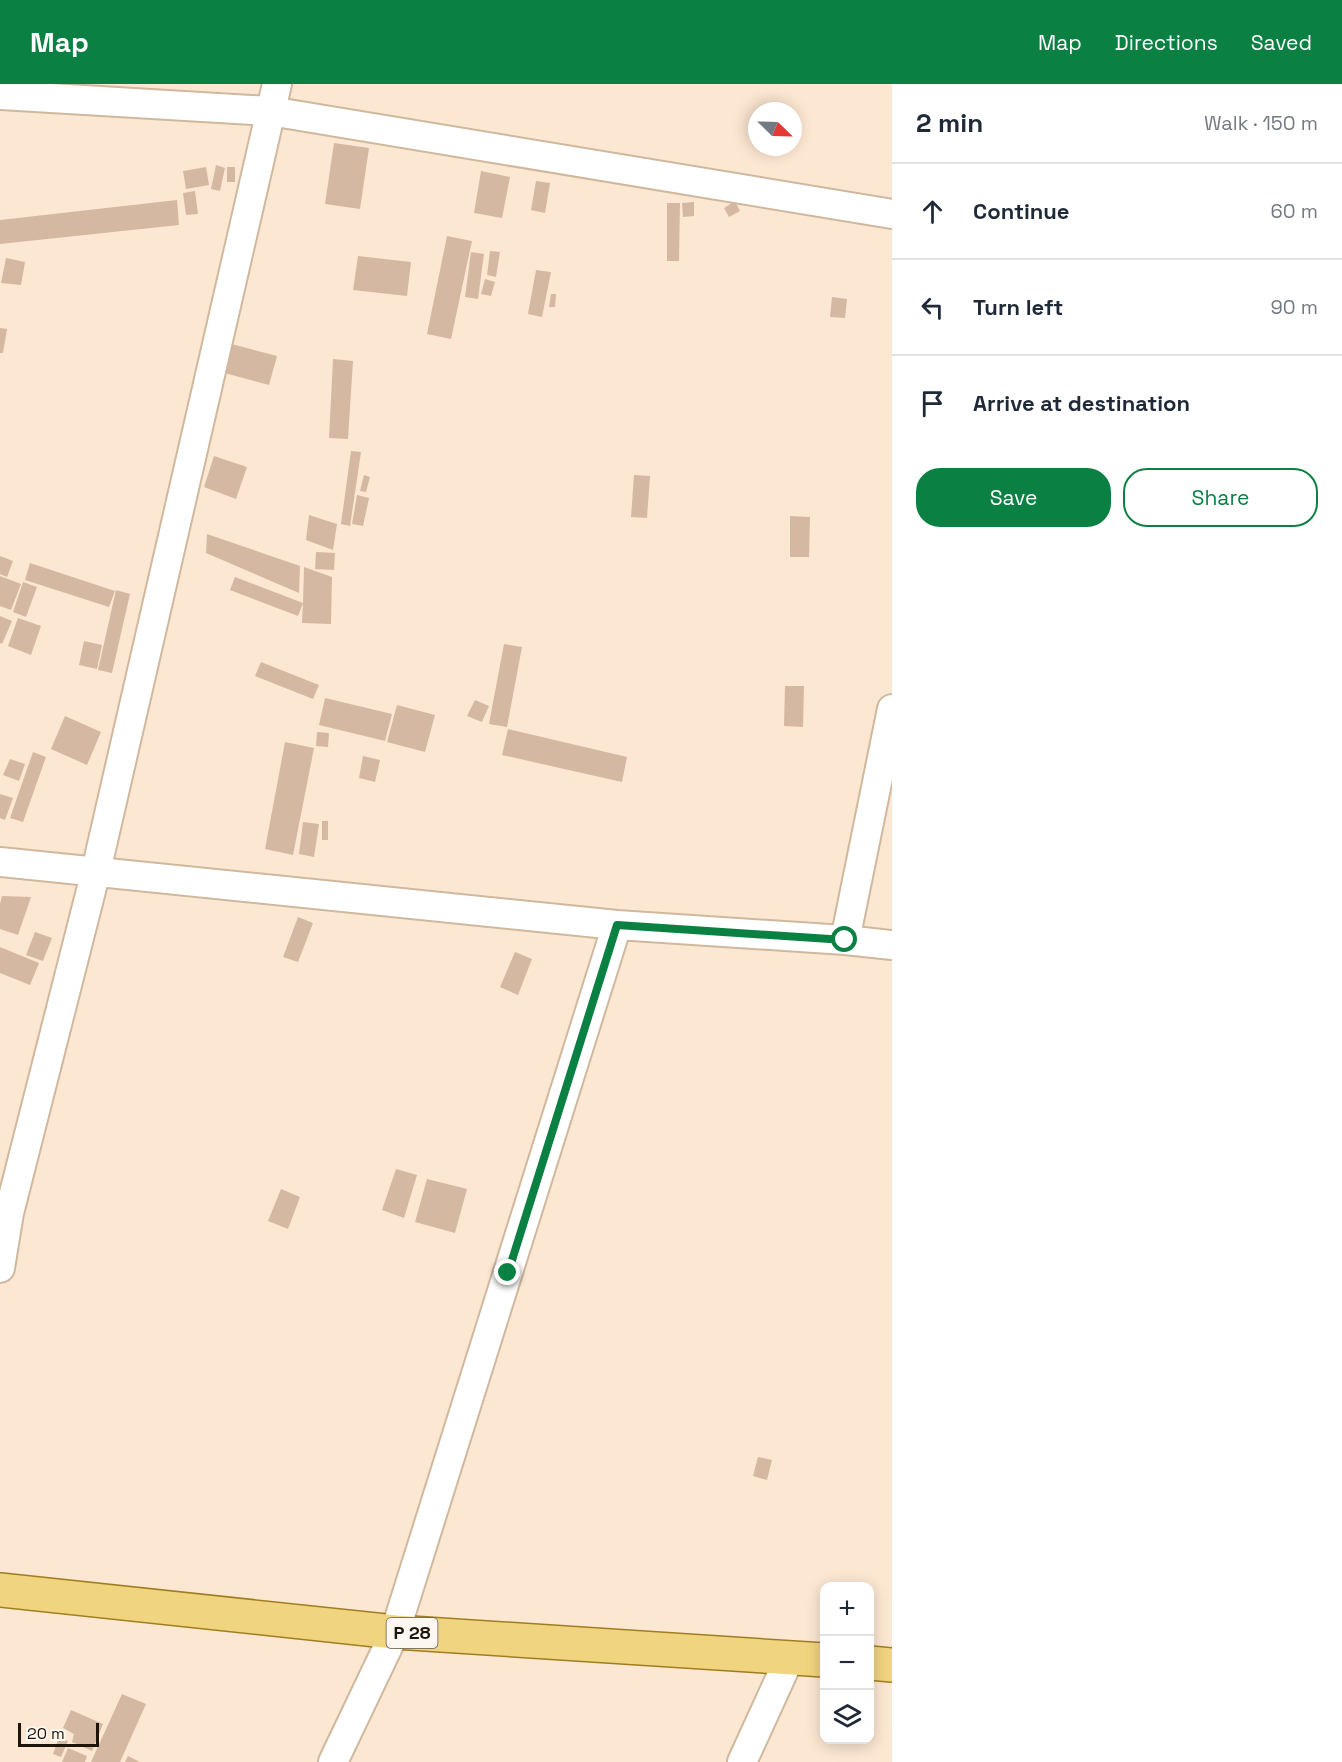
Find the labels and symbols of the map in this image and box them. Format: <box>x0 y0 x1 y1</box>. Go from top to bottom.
north arrow <box>748 102 802 156</box>
route start <box>831 926 857 952</box>
route end <box>494 1259 520 1285</box>
road number: P 28 <box>386 1618 438 1648</box>
scale bar <box>18 1720 99 1748</box>

